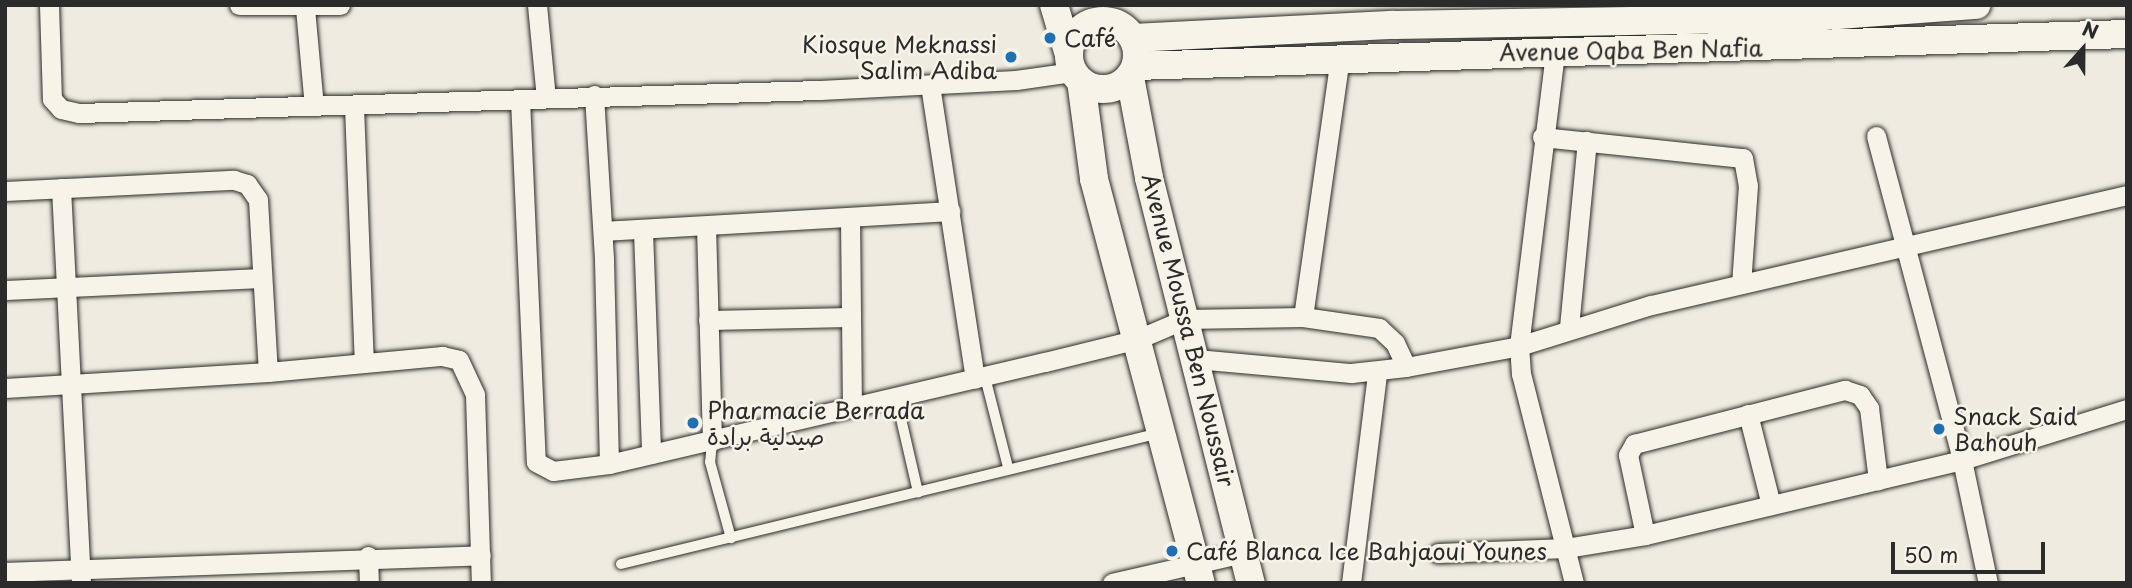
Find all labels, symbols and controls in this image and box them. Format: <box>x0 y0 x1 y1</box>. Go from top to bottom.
north arrow <box>2048 14 2118 84</box>
text: N <box>2078 14 2103 45</box>
place label: Café <box>1064 24 1116 52</box>
place label: Kiosque Meknassi Salim Adiba <box>800 30 997 84</box>
marker: Café <box>1042 30 1058 46</box>
street label: Avenue Oqba Ben Nafia <box>1499 34 1763 66</box>
marker: Kiosque Meknassi Salim Adiba <box>1003 49 1019 65</box>
street label: Avenue Moussa Ben Noussair <box>1137 171 1241 489</box>
place label: Pharmacie Berrada صيدلية برادة <box>707 396 926 450</box>
place label: Snack Said Bahouh <box>1953 402 2078 456</box>
marker: Pharmacie Berrada صيدلية برادة <box>685 415 701 431</box>
marker: Snack Said Bahouh <box>1931 421 1947 437</box>
scale bar <box>1894 528 2048 572</box>
place label: Café Blanca Ice Bahjaoui Younes <box>1186 537 1552 565</box>
text: 50 m <box>1904 538 1958 570</box>
marker: Café Blanca Ice Bahjaoui Younes <box>1164 543 1180 559</box>

